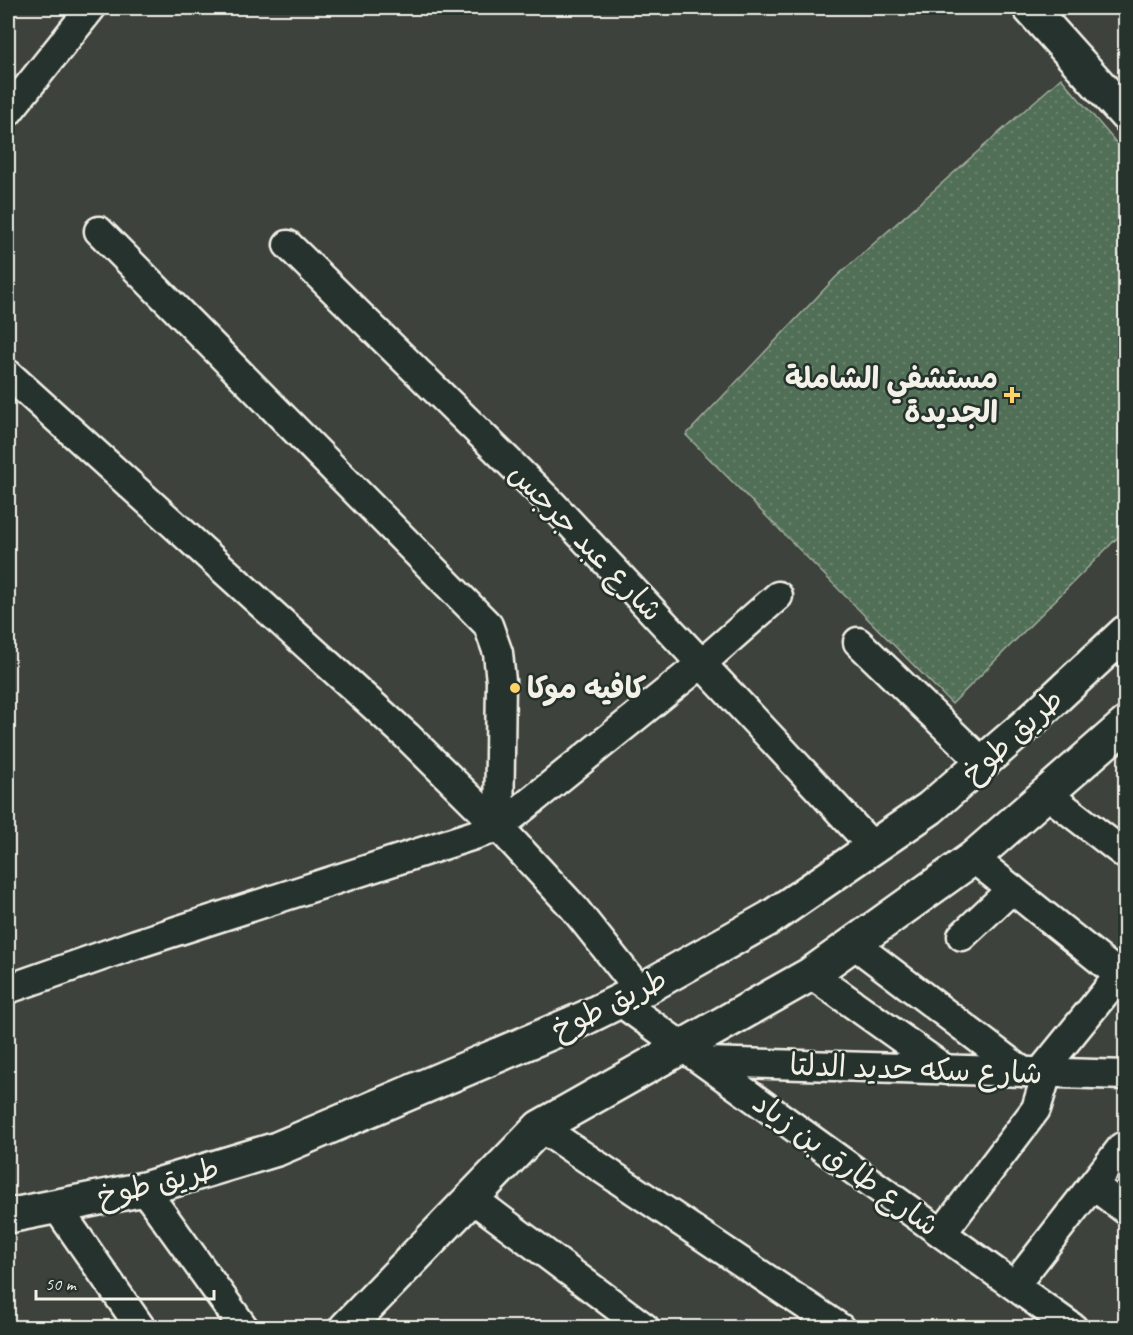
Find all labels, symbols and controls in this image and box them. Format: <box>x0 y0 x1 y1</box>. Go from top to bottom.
place label: مستشفي الشاملة الجديدة <box>785 359 998 431</box>
marker: مستشفي الشاملة الجديدة <box>1003 386 1021 404</box>
street label: شارع عبد جرجس <box>499 455 671 631</box>
place label: كافيه موكا <box>527 669 647 707</box>
street label: طريق طوخ <box>953 680 1072 792</box>
marker: كافيه موكا <box>508 681 522 695</box>
street label: طريق طوخ <box>545 960 674 1049</box>
street label: شارع سكه حديد الدلتا <box>789 1046 1043 1094</box>
street label: شارع طارق بن زياد <box>744 1084 947 1246</box>
street label: طريق طوخ <box>93 1149 223 1216</box>
scale bar <box>36 1263 214 1301</box>
text: 50 m <box>45 1273 78 1295</box>

